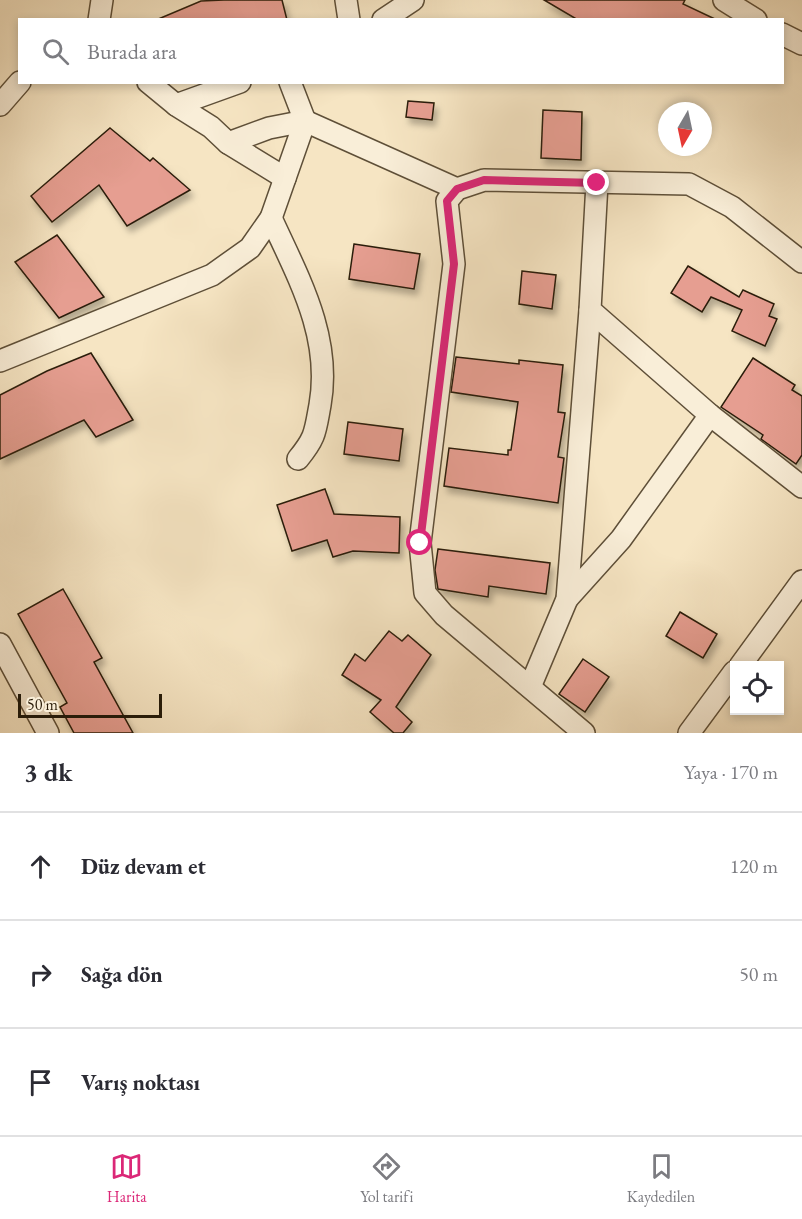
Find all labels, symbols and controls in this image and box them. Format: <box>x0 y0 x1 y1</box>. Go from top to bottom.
search box <box>18 18 784 84</box>
icon: search <box>39 35 72 68</box>
text: Burada ara <box>87 37 177 66</box>
north arrow <box>658 102 712 156</box>
route end <box>583 169 609 195</box>
route start <box>406 529 432 555</box>
map controls <box>730 661 784 715</box>
button: locate <box>730 661 784 715</box>
scale bar <box>18 691 162 718</box>
text: 50 m <box>27 694 58 715</box>
text: 3 dk <box>24 755 73 789</box>
text: Yaya · 170 m <box>684 759 778 785</box>
icon: ahead <box>24 850 57 883</box>
text: Düz devam et <box>81 852 206 881</box>
text: 120 m <box>730 853 778 879</box>
icon: right <box>24 958 57 991</box>
text: Sağa dön <box>81 960 163 989</box>
text: 50 m <box>739 961 778 987</box>
icon: arrive <box>24 1066 57 1099</box>
text: Varış noktası <box>81 1068 200 1097</box>
tab: Harita <box>107 1150 147 1207</box>
tab: Yol tarifi <box>360 1150 413 1207</box>
tab: Kaydedilen <box>627 1150 695 1207</box>

